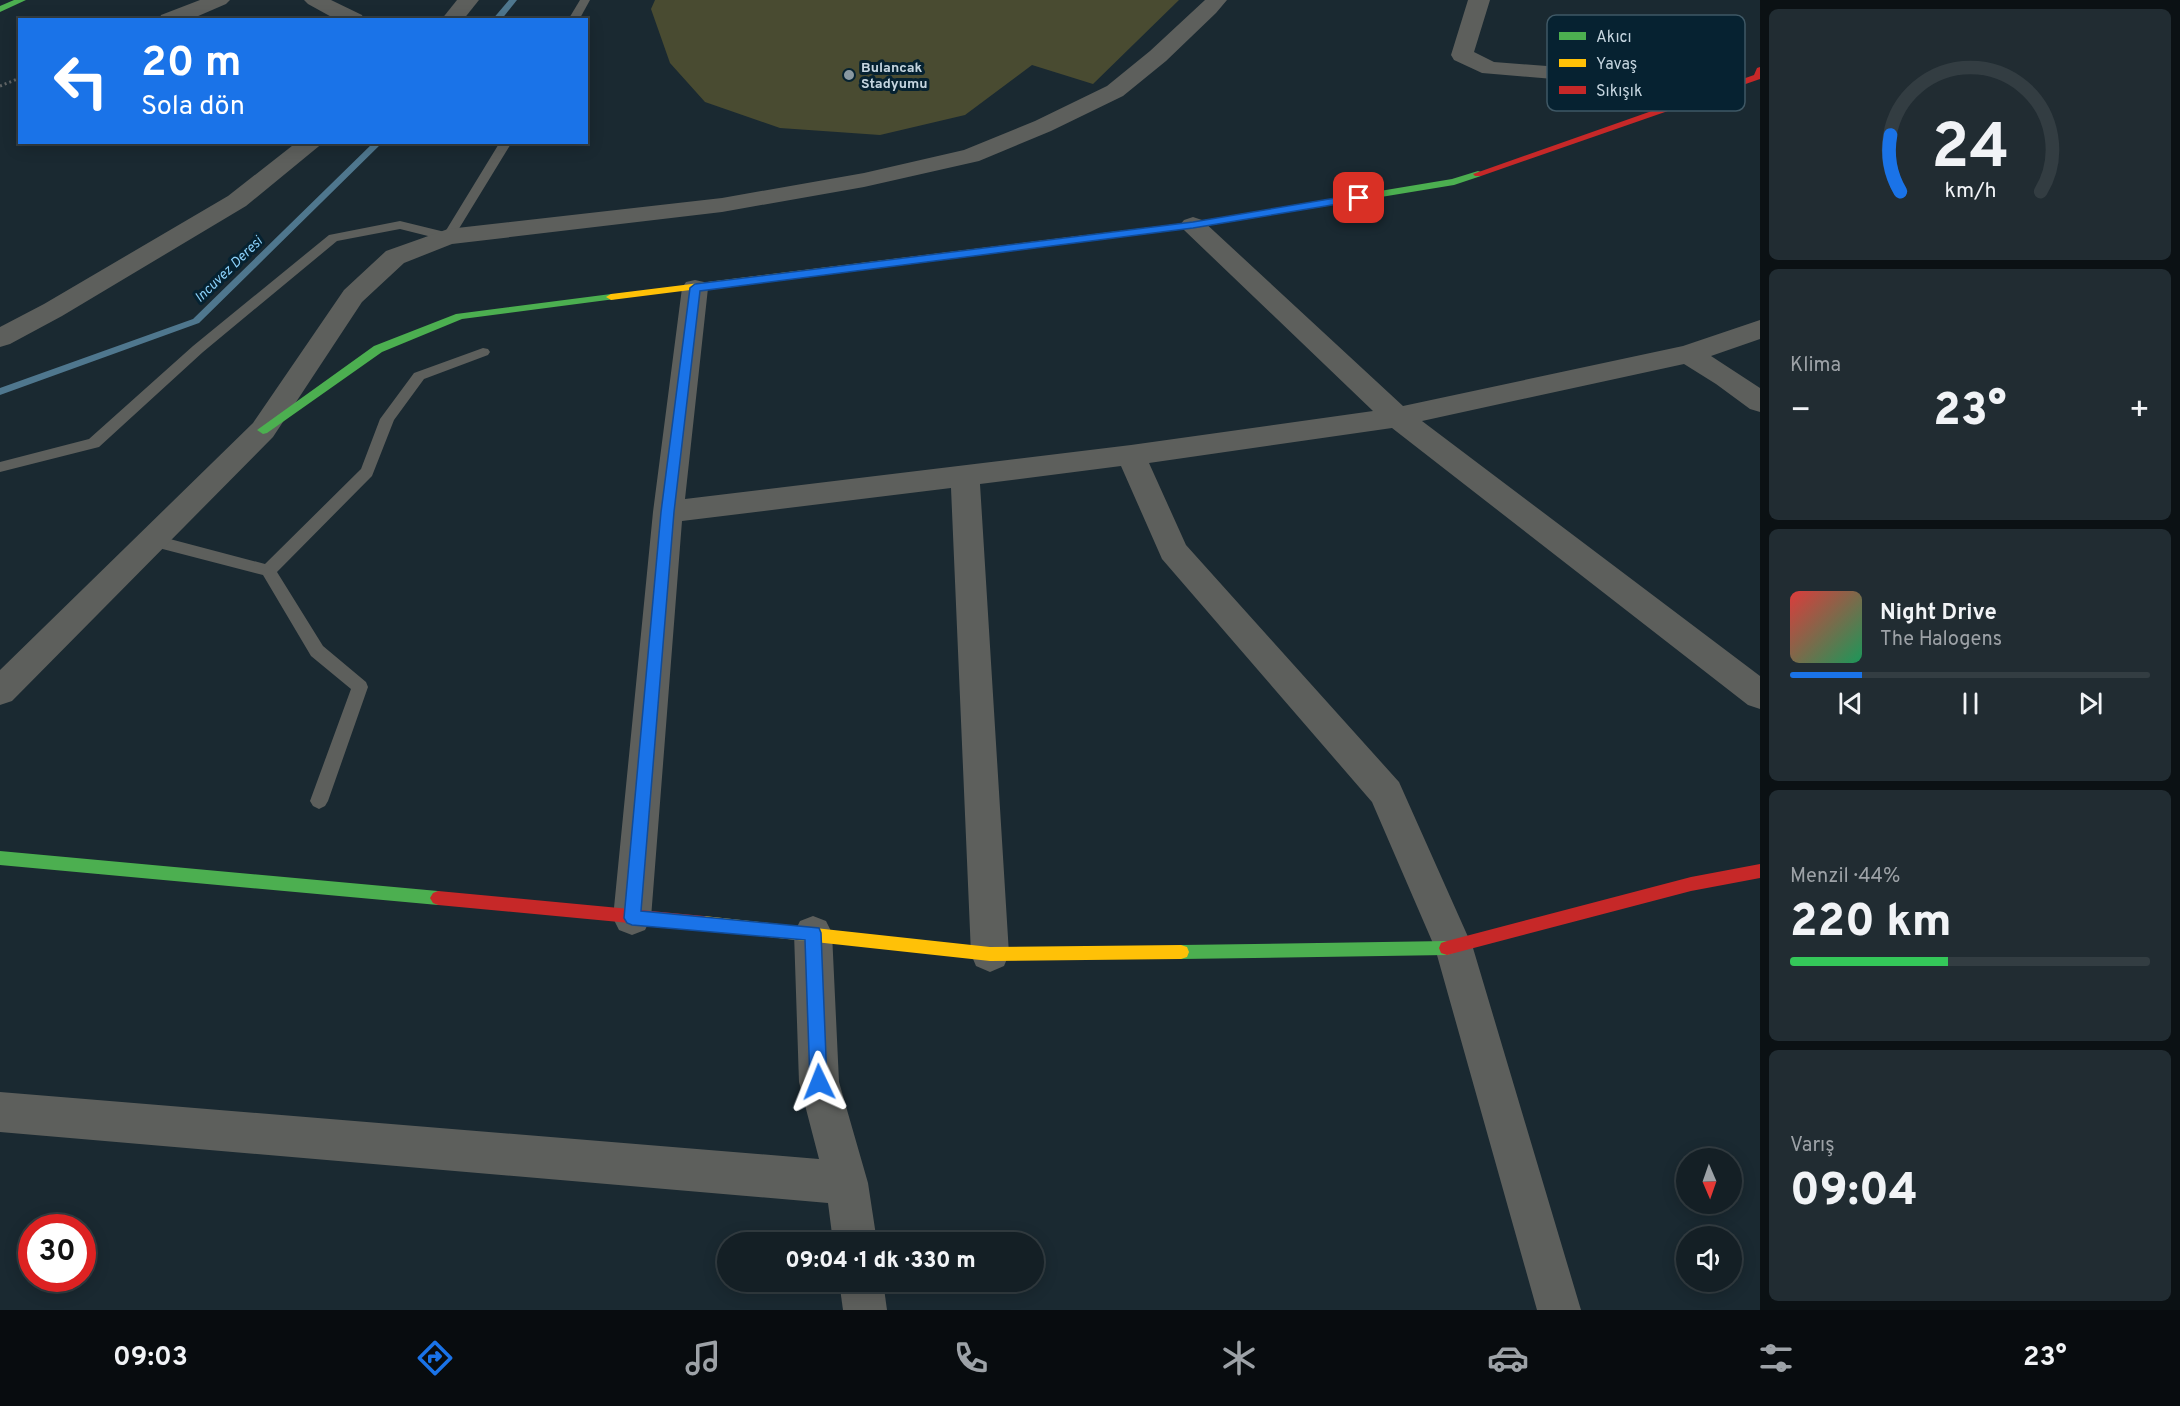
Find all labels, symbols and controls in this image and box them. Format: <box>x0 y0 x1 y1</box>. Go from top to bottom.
legend <box>1547 15 1745 111</box>
text: Akıcı <box>1596 28 1632 48</box>
text: 20 m <box>141 38 242 91</box>
icon: left <box>42 42 120 120</box>
text: Yavaş <box>1596 55 1637 75</box>
place label: Bulancak Stadyumu <box>861 60 928 93</box>
marker: Bulancak Stadyumu <box>842 68 856 82</box>
text: Sıkışık <box>1596 82 1642 102</box>
text: Sola dön <box>141 90 245 124</box>
text: 24 <box>1931 111 2009 190</box>
pin <box>1333 172 1384 223</box>
text: km/h <box>1944 178 1996 205</box>
icon: arrive <box>1342 181 1375 214</box>
water label: Incuvez Deresi <box>192 232 268 307</box>
text: Klima <box>1790 353 1841 379</box>
text: 23° <box>1933 384 2007 441</box>
text: − <box>1790 391 1811 433</box>
text: + <box>2129 391 2150 433</box>
text: Night Drive <box>1880 600 1997 627</box>
text: The Halogens <box>1880 627 2002 653</box>
icon: previous <box>1834 687 1867 720</box>
icon: pause <box>1954 687 1987 720</box>
icon: next <box>2074 687 2107 720</box>
text: Menzil · 44% <box>1790 864 1900 890</box>
text: 220 km <box>1790 895 1952 952</box>
position arrow <box>787 1050 851 1114</box>
text: Varış <box>1790 1133 1835 1159</box>
north arrow <box>1676 1148 1742 1214</box>
map controls <box>1676 1148 1742 1292</box>
text: 09:04 <box>1790 1164 1918 1221</box>
speed limit sign: 30 <box>18 1214 96 1292</box>
button: sound <box>1676 1226 1742 1292</box>
text: 09:04 · 1 dk · 330 m <box>785 1248 976 1275</box>
icon: directions <box>414 1337 456 1379</box>
icon: music <box>682 1337 724 1379</box>
icon: phone <box>950 1337 992 1379</box>
icon: climate <box>1218 1337 1260 1379</box>
icon: car <box>1487 1337 1529 1379</box>
icon: filters <box>1755 1337 1797 1379</box>
text: 09:03 <box>113 1341 188 1375</box>
text: 23° <box>2023 1341 2067 1375</box>

